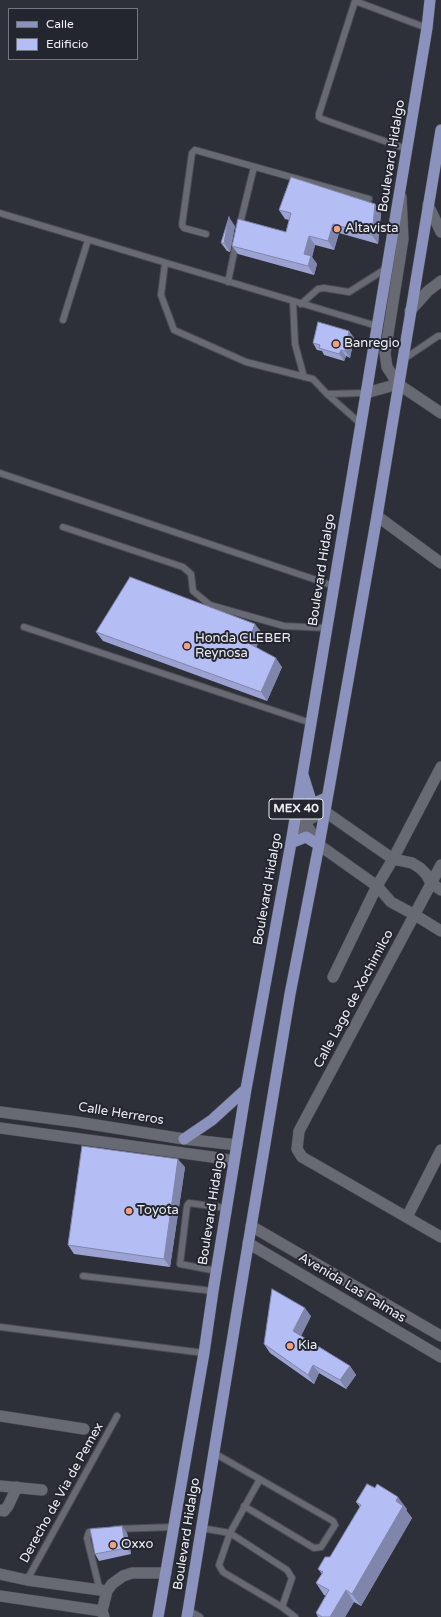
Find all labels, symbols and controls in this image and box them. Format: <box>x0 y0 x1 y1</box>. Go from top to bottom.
legend <box>8 8 138 60</box>
text: Calle <box>46 17 74 31</box>
text: Edificio <box>46 37 88 51</box>
street label: Boulevard Hidalgo <box>375 99 409 213</box>
place label: Altavista <box>345 221 399 237</box>
marker: Altavista <box>332 224 342 234</box>
place label: Banregio <box>344 336 400 352</box>
marker: Banregio <box>331 339 341 349</box>
street label: Boulevard Hidalgo <box>305 513 339 627</box>
place label: Honda CLEBER Reynosa <box>195 631 291 662</box>
marker: Honda CLEBER Reynosa <box>182 641 192 651</box>
road number: MEX 40 <box>269 799 323 819</box>
street label: Boulevard Hidalgo <box>250 832 286 946</box>
street label: Calle Lago de Xochimilco <box>311 927 397 1071</box>
street label: Calle Herreros <box>77 1100 165 1128</box>
street label: Boulevard Hidalgo <box>195 1152 229 1266</box>
place label: Toyota <box>137 1203 179 1219</box>
marker: Toyota <box>124 1206 134 1216</box>
street label: Avenida Las Palmas <box>296 1250 408 1326</box>
place label: Kia <box>298 1338 317 1354</box>
marker: Kia <box>285 1341 295 1351</box>
street label: Derecho de Via de Pemex <box>17 1420 107 1566</box>
street label: Boulevard Hidalgo <box>170 1477 204 1591</box>
place label: Oxxo <box>121 1537 153 1553</box>
marker: Oxxo <box>108 1540 118 1550</box>

